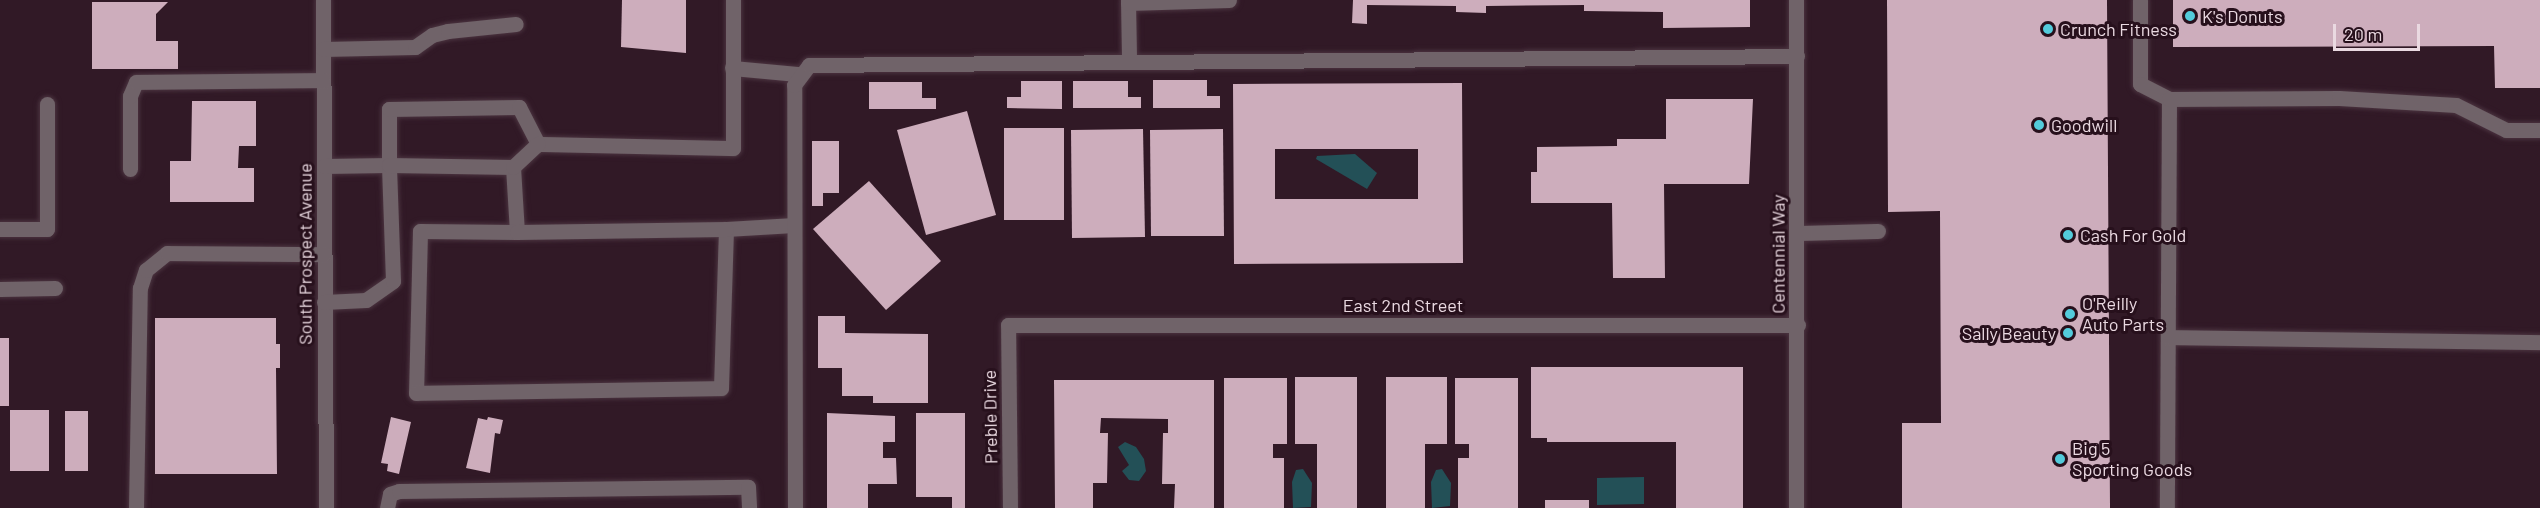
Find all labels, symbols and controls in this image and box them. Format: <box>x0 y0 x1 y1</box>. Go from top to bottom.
place label: K's Donuts <box>2202 5 2283 27</box>
marker: K's Donuts <box>2183 9 2197 23</box>
scale bar <box>2336 12 2423 50</box>
place label: Crunch Fitness <box>2060 18 2177 40</box>
marker: Crunch Fitness <box>2041 22 2055 36</box>
text: 20 m <box>2344 23 2382 45</box>
place label: Goodwill <box>2051 114 2117 136</box>
marker: Goodwill <box>2032 118 2046 132</box>
street label: South Prospect Avenue <box>294 163 316 345</box>
street label: Centennial Way <box>1767 194 1789 314</box>
place label: Cash For Gold <box>2080 224 2186 246</box>
marker: Cash For Gold <box>2061 228 2075 242</box>
place label: O'Reilly Auto Parts <box>2082 293 2164 336</box>
street label: East 2nd Street <box>1343 294 1463 316</box>
marker: O'Reilly Auto Parts <box>2063 307 2077 321</box>
place label: Sally Beauty <box>1962 322 2056 344</box>
marker: Sally Beauty <box>2061 326 2075 340</box>
street label: Preble Drive <box>978 370 1002 464</box>
place label: Big 5 Sporting Goods <box>2072 438 2192 480</box>
marker: Big 5 Sporting Goods <box>2053 452 2067 466</box>

